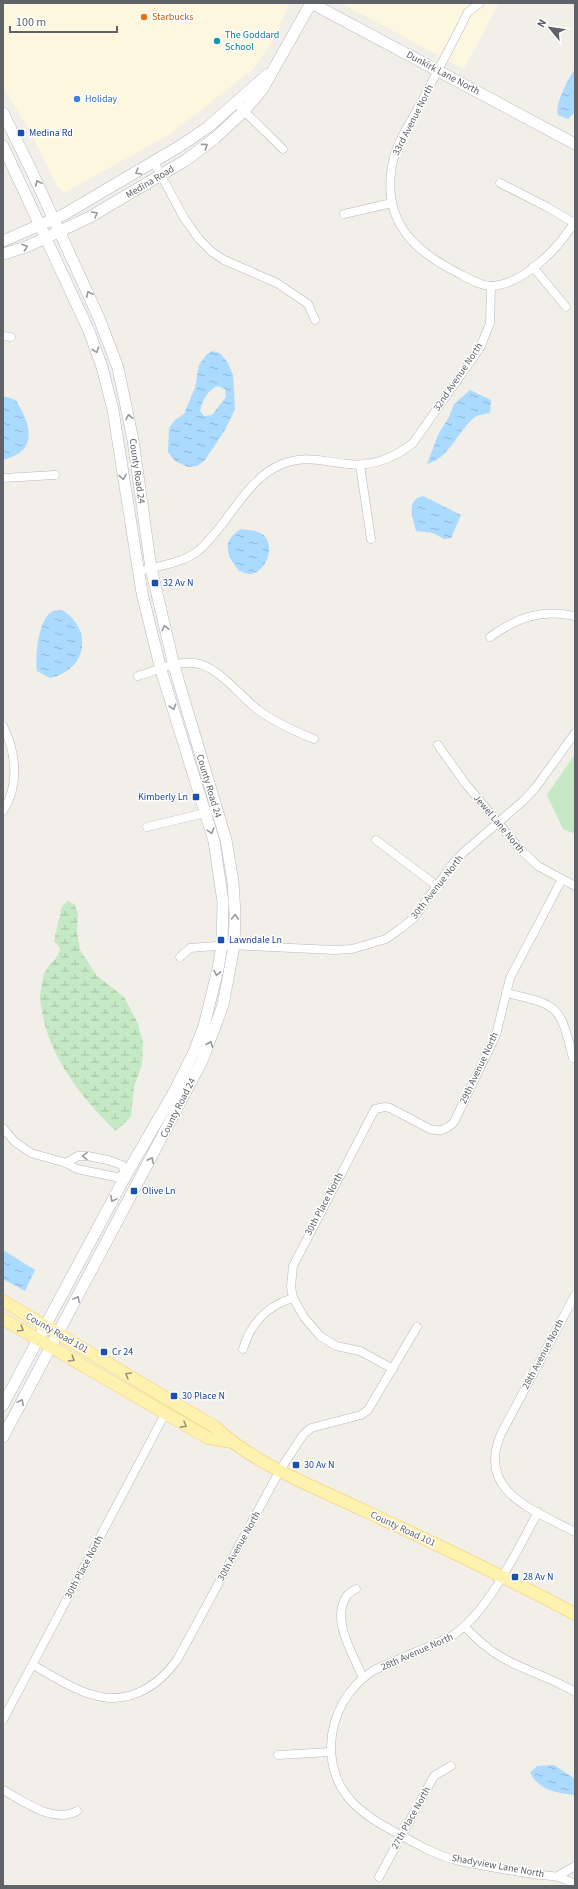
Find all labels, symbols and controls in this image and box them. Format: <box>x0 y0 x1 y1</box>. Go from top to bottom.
scale bar <box>10 8 117 34</box>
north arrow <box>530 8 570 48</box>
place label: Starbucks <box>152 10 193 24</box>
marker: Starbucks <box>139 12 149 22</box>
text: 100 m <box>16 14 46 31</box>
text: N <box>533 17 550 30</box>
place label: The Goddard School <box>225 28 279 54</box>
marker: The Goddard School <box>212 36 222 46</box>
street label: Dunkirk Lane North <box>404 48 482 98</box>
street label: 33rd Avenue North <box>389 82 437 158</box>
place label: Holiday <box>85 92 118 106</box>
marker: Holiday <box>72 94 82 104</box>
place label: Medina Rd <box>29 126 73 140</box>
marker: Medina Rd <box>16 128 26 138</box>
one-way arrow <box>201 143 208 150</box>
street label: Medina Road <box>123 162 177 202</box>
one-way arrow <box>135 167 142 174</box>
one-way arrow <box>35 180 43 188</box>
one-way arrow <box>91 212 98 219</box>
one-way arrow <box>22 243 29 251</box>
one-way arrow <box>86 291 94 298</box>
street label: 32nd Avenue North <box>430 340 486 414</box>
one-way arrow <box>91 346 100 353</box>
one-way arrow <box>125 414 134 420</box>
street label: County Road 24 <box>126 438 148 504</box>
one-way arrow <box>118 474 127 480</box>
place label: 32 Av N <box>163 576 193 590</box>
marker: 32 Av N <box>150 578 160 588</box>
one-way arrow <box>161 625 169 631</box>
one-way arrow <box>168 703 176 710</box>
street label: County Road 24 <box>193 753 225 819</box>
place label: Kimberly Ln <box>138 790 188 804</box>
marker: Kimberly Ln <box>191 792 201 802</box>
street label: Jewel Lane North <box>470 792 528 856</box>
one-way arrow <box>206 827 215 834</box>
street label: 30th Avenue North <box>408 852 466 922</box>
one-way arrow <box>231 914 239 920</box>
place label: Lawndale Ln <box>229 933 282 947</box>
marker: Lawndale Ln <box>216 935 226 945</box>
one-way arrow <box>213 970 222 977</box>
street label: 29th Avenue North <box>456 1030 502 1106</box>
one-way arrow <box>205 1040 213 1047</box>
street label: County Road 24 <box>157 1076 199 1140</box>
one-way arrow <box>82 1152 88 1161</box>
one-way arrow <box>146 1157 154 1164</box>
street label: 30th Place North <box>302 1170 346 1238</box>
place label: Olive Ln <box>142 1184 176 1198</box>
marker: Olive Ln <box>129 1186 139 1196</box>
one-way arrow <box>111 1195 118 1203</box>
one-way arrow <box>72 1296 79 1303</box>
street label: County Road 101 <box>23 1309 91 1357</box>
street label: 28th Avenue North <box>519 1316 567 1392</box>
one-way arrow <box>17 1324 24 1332</box>
place label: Cr 24 <box>112 1345 133 1359</box>
marker: Cr 24 <box>99 1347 109 1357</box>
one-way arrow <box>68 1355 75 1362</box>
one-way arrow <box>125 1372 132 1379</box>
place label: 30 Place N <box>182 1389 225 1403</box>
marker: 30 Place N <box>169 1391 179 1401</box>
one-way arrow <box>17 1399 24 1407</box>
one-way arrow <box>180 1420 187 1427</box>
place label: 30 Av N <box>304 1458 334 1472</box>
marker: 30 Av N <box>291 1460 301 1470</box>
street label: County Road 101 <box>368 1508 438 1550</box>
street label: 30th Avenue North <box>214 1509 264 1583</box>
street label: 30th Place North <box>62 1533 106 1601</box>
place label: 28 Av N <box>523 1570 553 1584</box>
marker: 28 Av N <box>510 1572 520 1582</box>
street label: 28th Avenue North <box>379 1630 455 1674</box>
street label: 27th Place North <box>388 1784 434 1852</box>
street label: Shadyview Lane North <box>451 1851 545 1881</box>

